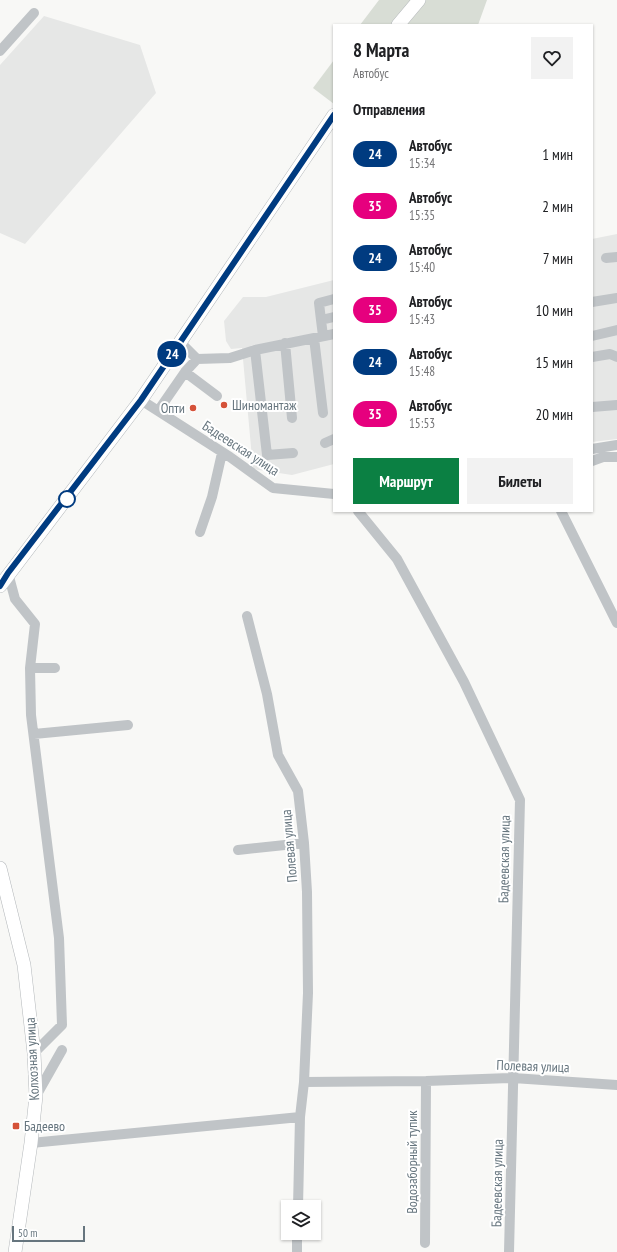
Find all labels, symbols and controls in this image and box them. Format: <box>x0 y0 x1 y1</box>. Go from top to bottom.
button: heart <box>531 37 573 79</box>
text: 8 Марта <box>353 38 409 62</box>
text: Автобус <box>353 65 389 82</box>
text: Отправления <box>353 100 425 119</box>
text: Автобус <box>409 136 452 155</box>
text: 24 <box>368 145 382 163</box>
text: 1 мин <box>542 145 573 164</box>
text: 15:34 <box>409 155 435 172</box>
text: Автобус <box>409 188 452 207</box>
text: 35 <box>368 197 382 215</box>
text: 2 мин <box>542 197 573 216</box>
text: 15:35 <box>409 207 435 224</box>
text: Автобус <box>409 240 452 259</box>
text: 24 <box>368 249 382 267</box>
text: 7 мин <box>543 249 573 268</box>
text: 15:40 <box>409 259 435 276</box>
text: Автобус <box>409 292 452 311</box>
text: 35 <box>368 301 382 319</box>
text: 10 мин <box>535 301 573 320</box>
text: 15:43 <box>409 311 435 328</box>
line badge: 24 <box>154 341 190 367</box>
text: Автобус <box>409 344 452 363</box>
text: 24 <box>165 345 179 363</box>
text: 24 <box>368 353 382 371</box>
text: 15 мин <box>535 353 573 372</box>
text: 15:48 <box>409 363 435 380</box>
place label: Шиномантаж <box>232 396 297 414</box>
text: Автобус <box>409 396 452 415</box>
place label: Опти <box>161 399 185 417</box>
marker: Шиномантаж <box>219 400 229 410</box>
marker: Опти <box>188 403 198 413</box>
text: 35 <box>368 405 382 423</box>
text: 20 мин <box>535 405 573 424</box>
text: 15:53 <box>409 415 435 432</box>
street label: Бадеевская улица <box>199 416 283 480</box>
button: Маршрут <box>353 458 459 504</box>
button: Билеты <box>467 458 573 504</box>
unlabelled marker <box>58 490 76 508</box>
street label: Полевая улица <box>277 809 301 883</box>
street label: Бадеевская улица <box>494 815 514 903</box>
street label: Колхозная улица <box>21 1017 43 1101</box>
street label: Полевая улица <box>496 1056 570 1076</box>
street label: Водозаборный тупик <box>403 1110 421 1214</box>
place label: Бадеево <box>24 1117 65 1135</box>
marker: Бадеево <box>11 1121 21 1131</box>
street label: Бадеевская улица <box>487 1139 507 1227</box>
map controls <box>281 1200 321 1240</box>
button: layers <box>281 1200 321 1240</box>
scale bar <box>12 1224 85 1243</box>
text: 50 m <box>18 1226 37 1240</box>

